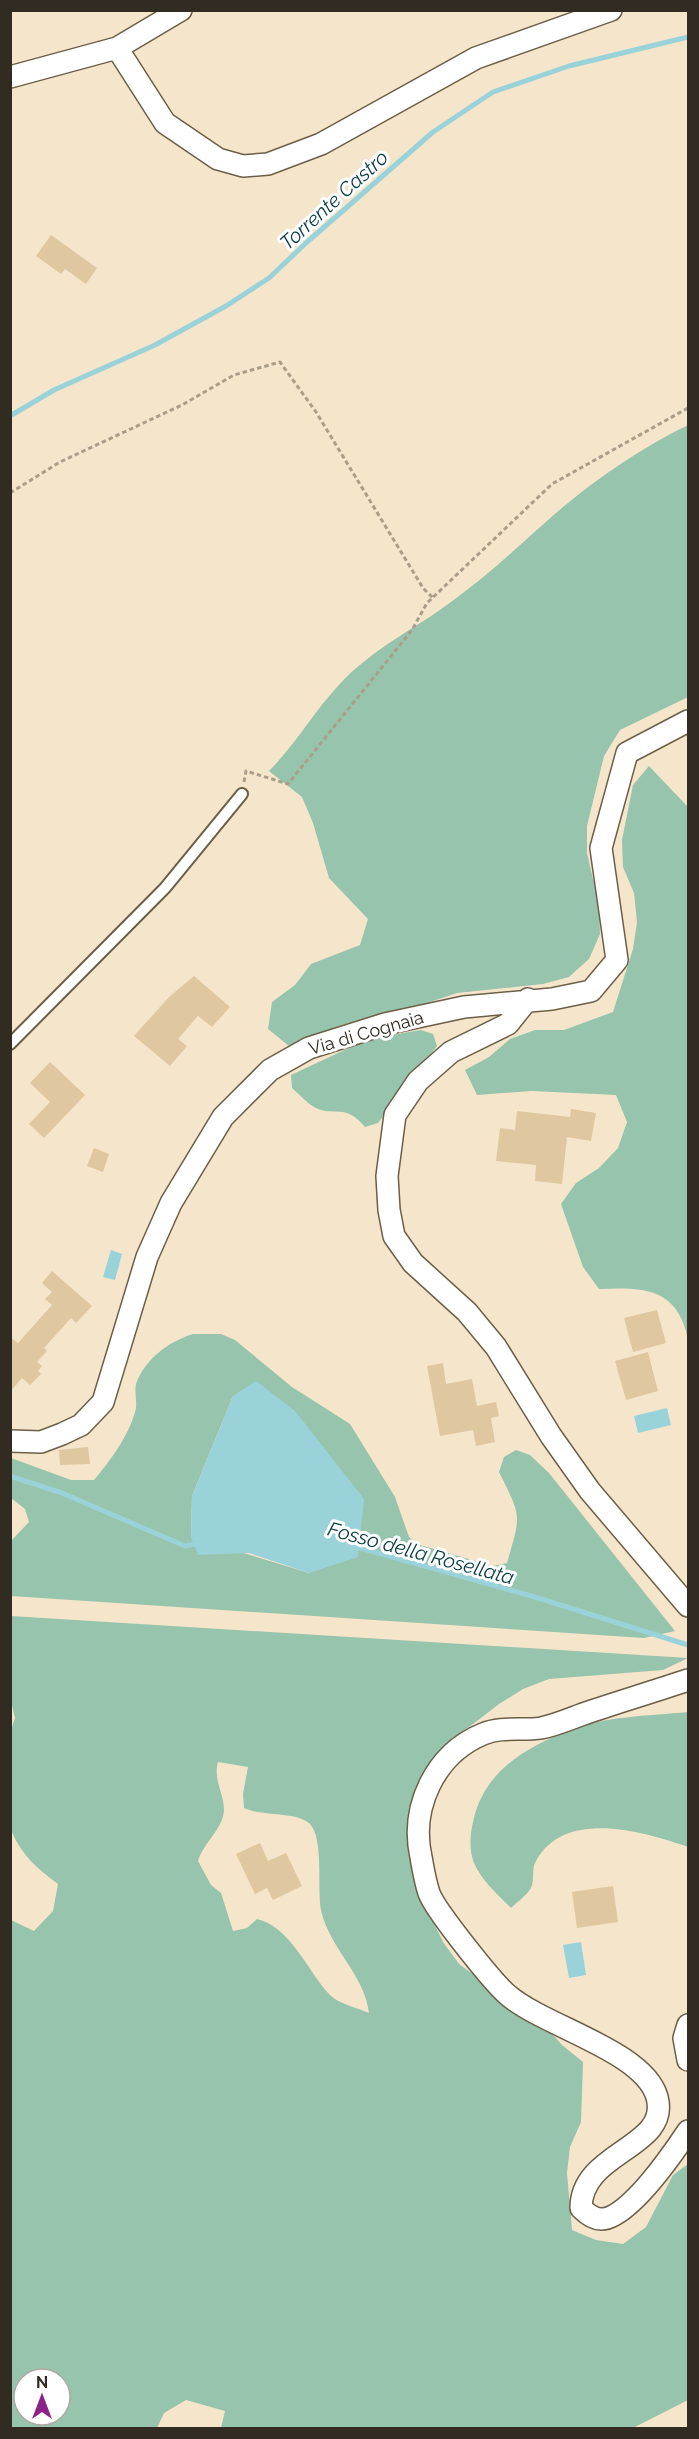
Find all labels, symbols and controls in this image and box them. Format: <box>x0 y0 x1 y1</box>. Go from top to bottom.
water label: Torrente Castro <box>275 145 393 255</box>
street label: Via di Cognaia <box>306 1006 426 1059</box>
water label: Fosso della Rosellata <box>325 1517 517 1589</box>
north arrow <box>12 2367 72 2427</box>
text: N <box>36 2373 48 2392</box>

